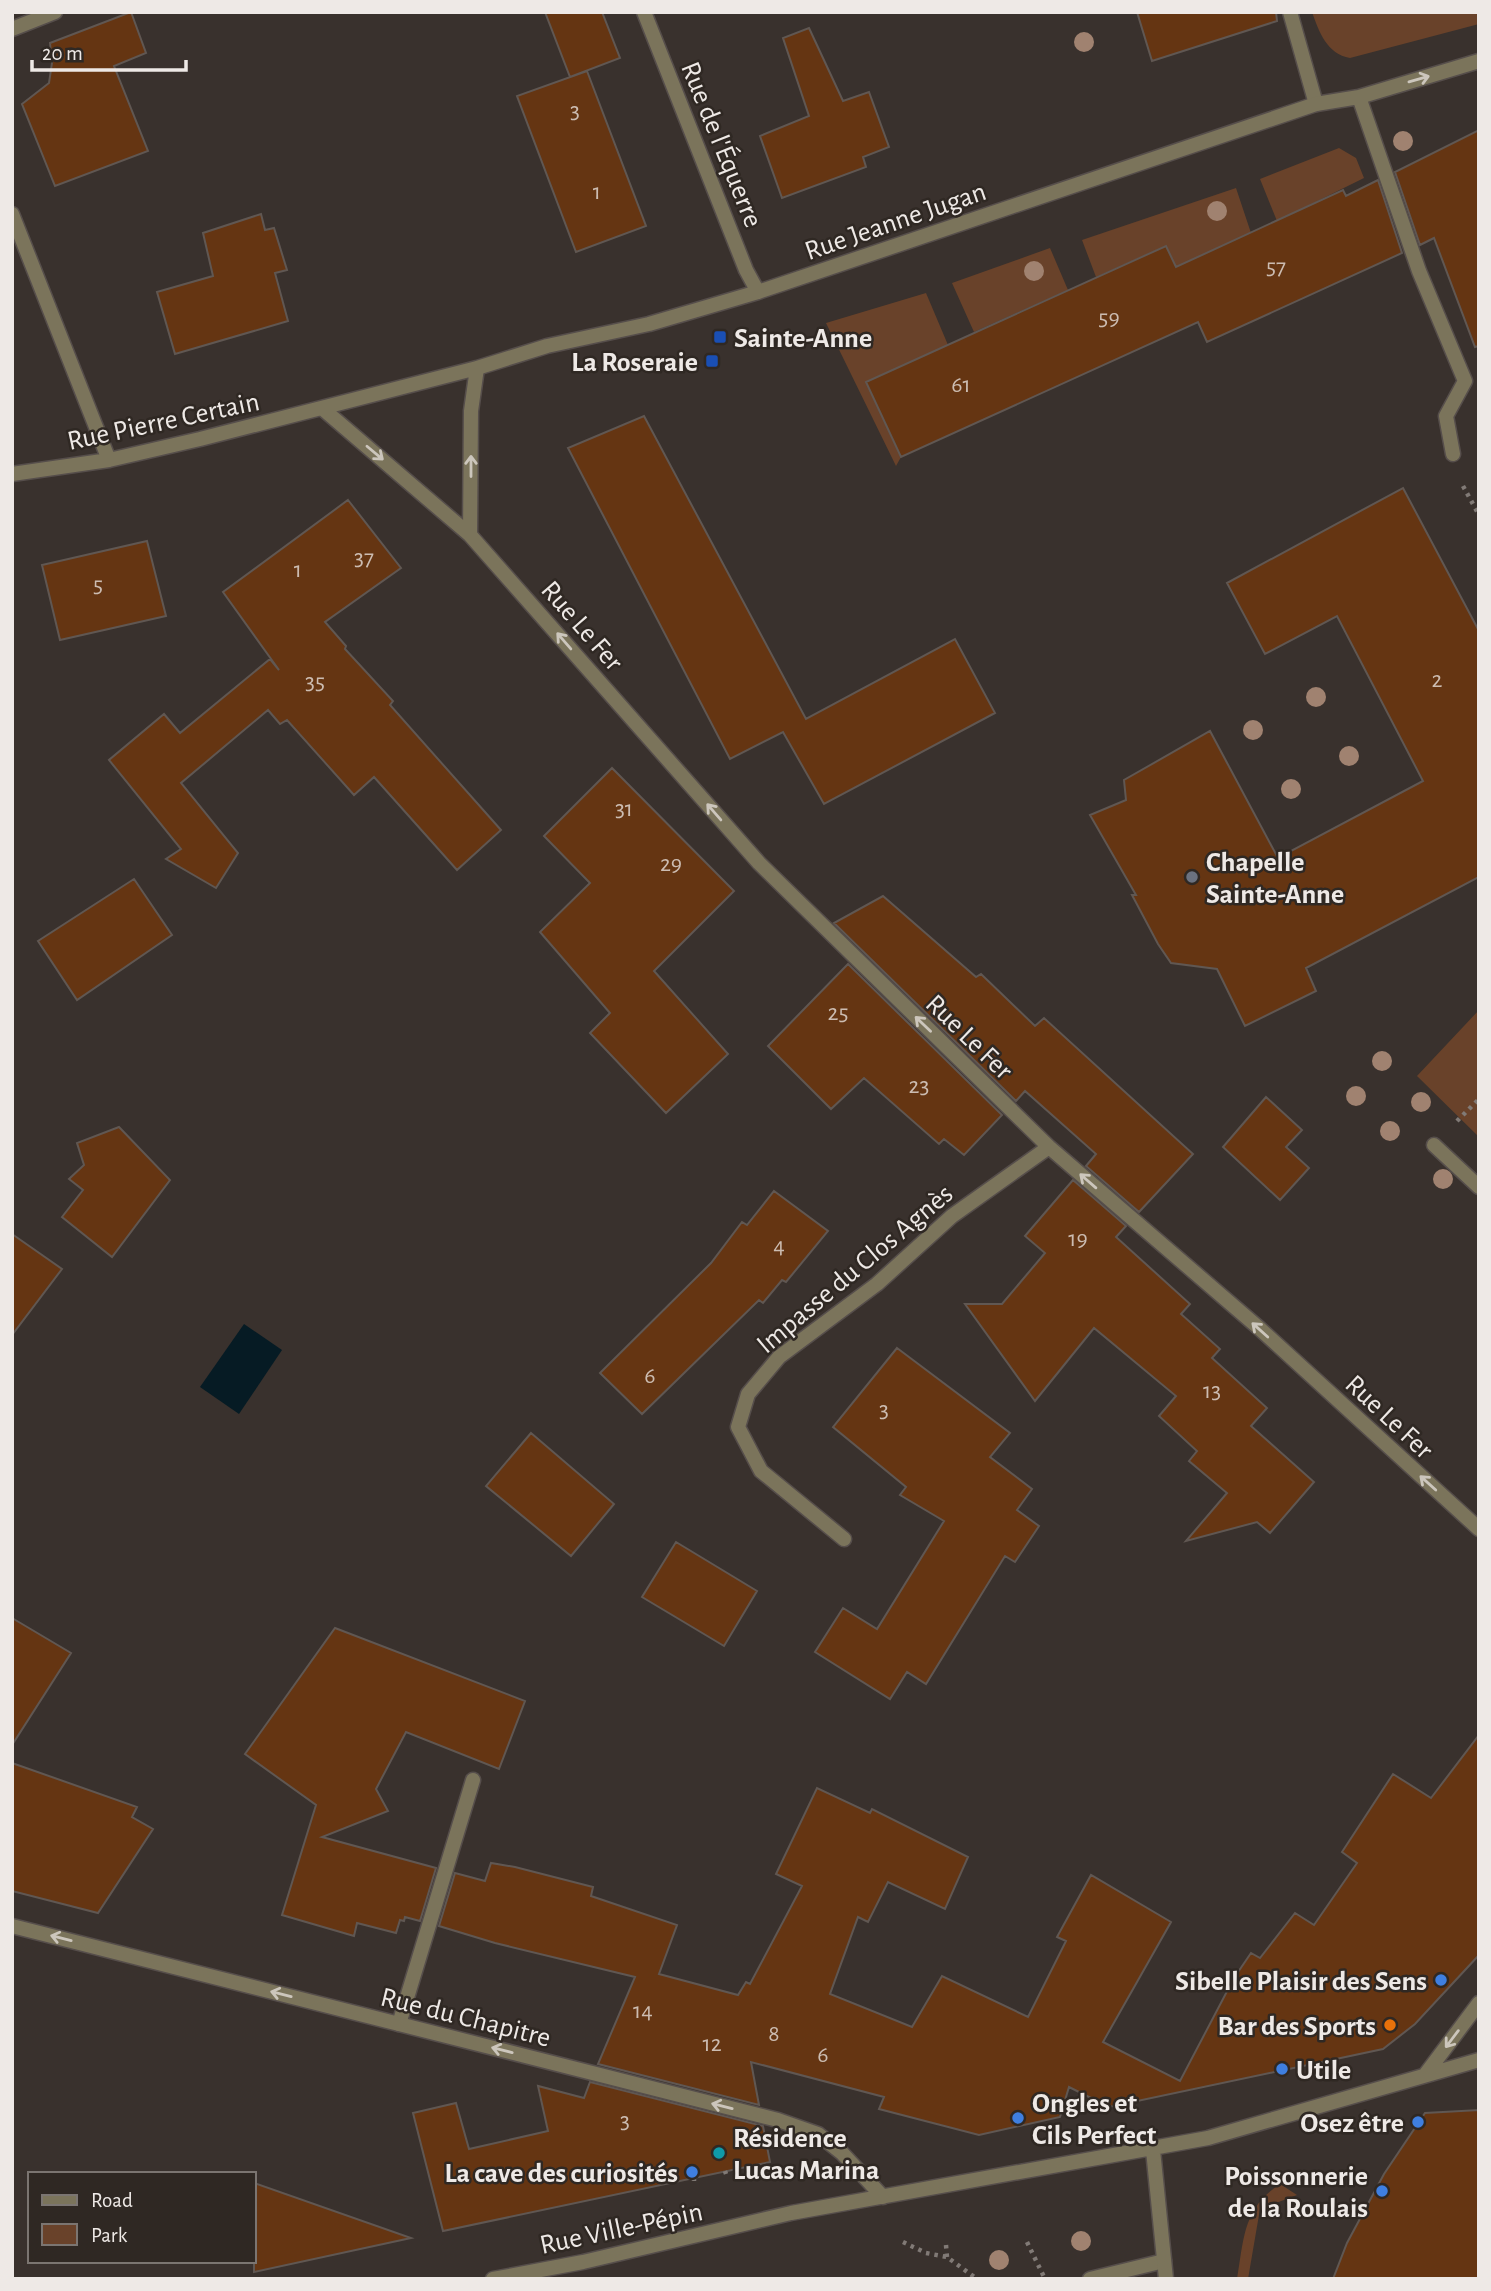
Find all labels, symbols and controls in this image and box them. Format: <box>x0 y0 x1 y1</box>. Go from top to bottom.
scale bar <box>32 28 186 72</box>
text: 20 m <box>42 43 83 64</box>
street label: Rue de l'Équerre <box>675 57 770 231</box>
one-way arrow <box>1407 72 1429 85</box>
house number: 3 <box>570 99 580 123</box>
street label: Rue Jeanne Jugan <box>801 178 990 266</box>
house number: 1 <box>593 180 601 204</box>
house number: 57 <box>1266 255 1286 279</box>
house number: 59 <box>1098 306 1120 330</box>
place label: Sainte-Anne <box>734 325 872 353</box>
marker: Sainte-Anne <box>712 329 728 345</box>
place label: La Roseraie <box>571 349 698 377</box>
marker: La Roseraie <box>704 353 720 369</box>
house number: 61 <box>951 373 971 397</box>
street label: Rue Pierre Certain <box>65 388 262 456</box>
one-way arrow <box>365 445 383 461</box>
one-way arrow <box>464 455 478 478</box>
house number: 37 <box>354 546 374 570</box>
house number: 1 <box>294 558 302 582</box>
house number: 5 <box>93 573 103 597</box>
street label: Rue Le Fer <box>535 576 628 676</box>
one-way arrow <box>556 632 572 650</box>
house number: 2 <box>1432 668 1443 692</box>
house number: 35 <box>305 670 325 694</box>
house number: 31 <box>615 797 633 821</box>
one-way arrow <box>706 803 722 821</box>
place label: Chapelle Sainte-Anne <box>1206 849 1344 909</box>
house number: 29 <box>660 852 682 876</box>
marker: Chapelle Sainte-Anne <box>1184 869 1200 885</box>
street label: Rue Le Fer <box>920 990 1017 1085</box>
house number: 25 <box>828 1001 848 1025</box>
one-way arrow <box>915 1016 932 1033</box>
house number: 23 <box>909 1074 929 1098</box>
one-way arrow <box>1080 1173 1098 1189</box>
street label: Impasse du Clos Agnès <box>752 1180 959 1359</box>
house number: 19 <box>1068 1227 1088 1251</box>
house number: 4 <box>773 1234 785 1258</box>
one-way arrow <box>1251 1322 1269 1338</box>
house number: 6 <box>644 1364 656 1388</box>
street label: Rue Le Fer <box>1339 1370 1438 1465</box>
house number: 13 <box>1203 1379 1221 1403</box>
house number: 3 <box>879 1398 889 1422</box>
one-way arrow <box>1420 1475 1437 1492</box>
one-way arrow <box>50 1931 72 1944</box>
place label: Sibelle Plaisir des Sens <box>1175 1968 1427 1996</box>
marker: Sibelle Plaisir des Sens <box>1433 1972 1449 1988</box>
street label: Rue du Chapitre <box>378 1983 553 2053</box>
one-way arrow <box>270 1987 293 2000</box>
house number: 14 <box>633 1999 653 2023</box>
place label: Bar des Sports <box>1217 2013 1376 2041</box>
marker: Bar des Sports <box>1382 2017 1398 2033</box>
house number: 8 <box>768 2022 780 2046</box>
one-way arrow <box>1444 2029 1459 2048</box>
house number: 12 <box>702 2032 722 2056</box>
one-way arrow <box>491 2043 514 2056</box>
house number: 6 <box>817 2043 829 2067</box>
place label: Utile <box>1296 2057 1351 2085</box>
marker: Utile <box>1274 2061 1290 2077</box>
place label: Ongles et Cils Perfect <box>1032 2090 1157 2150</box>
one-way arrow <box>711 2099 734 2112</box>
house number: 3 <box>620 2109 630 2133</box>
marker: Ongles et Cils Perfect <box>1010 2110 1026 2126</box>
place label: Osez être <box>1300 2110 1404 2138</box>
marker: Osez être <box>1410 2114 1426 2130</box>
place label: Résidence Lucas Marina <box>733 2125 879 2185</box>
marker: Résidence Lucas Marina <box>711 2145 727 2161</box>
place label: La cave des curiosités <box>445 2160 678 2188</box>
place label: Poissonnerie de la Roulais <box>1224 2163 1368 2223</box>
marker: La cave des curiosités <box>684 2164 700 2180</box>
legend <box>28 2172 256 2263</box>
marker: Poissonnerie de la Roulais <box>1374 2183 1390 2199</box>
text: Road <box>91 2190 133 2211</box>
street label: Rue Ville-Pépin <box>538 2198 705 2260</box>
text: Park <box>91 2225 128 2246</box>

